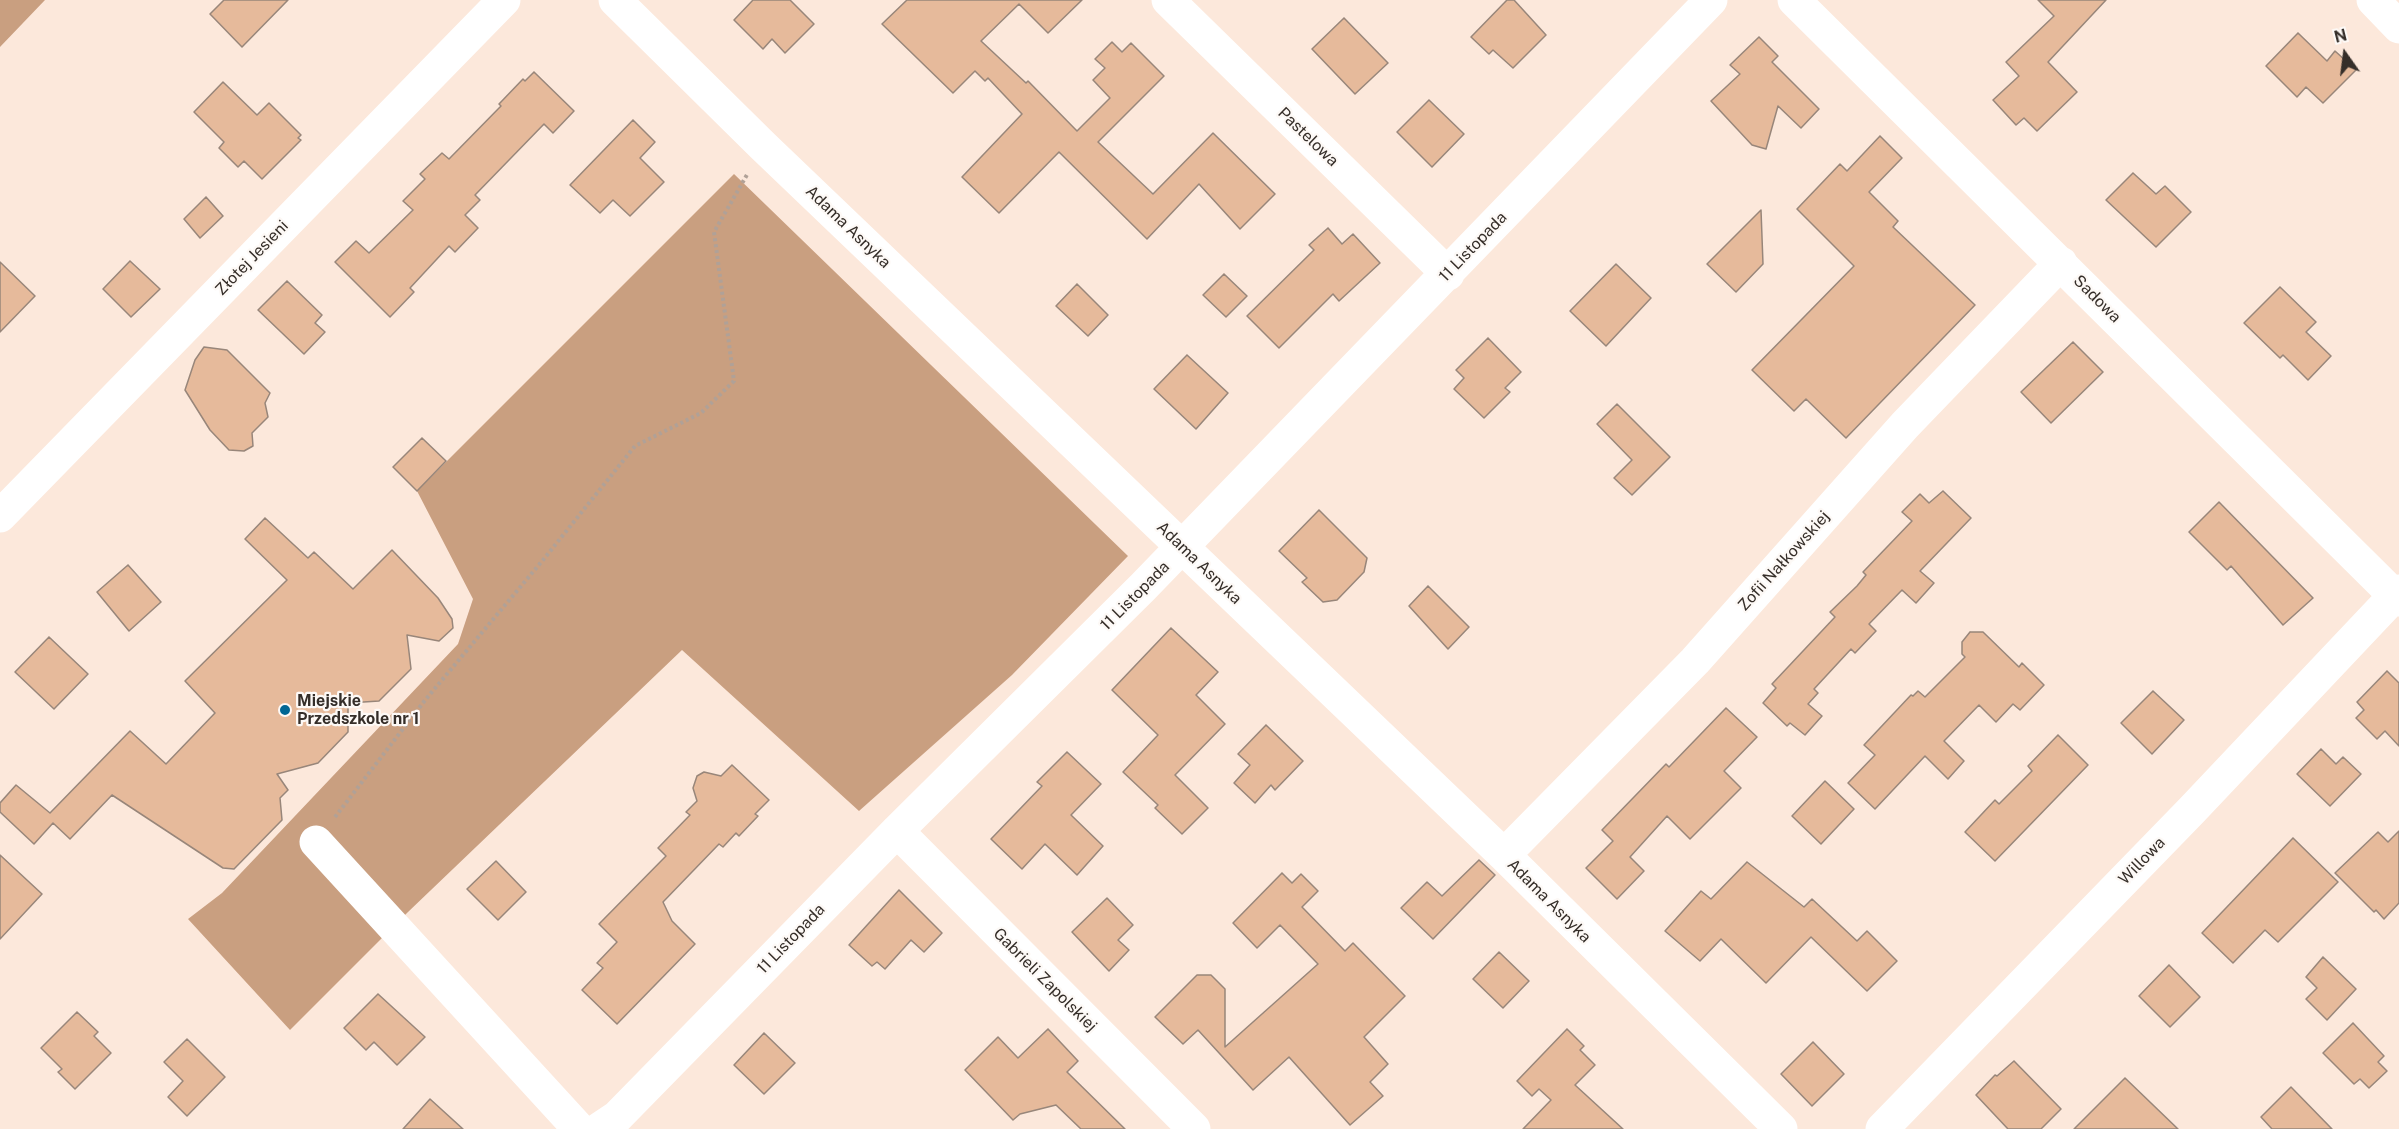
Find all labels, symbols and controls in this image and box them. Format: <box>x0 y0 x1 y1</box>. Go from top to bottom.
north arrow <box>2315 24 2375 84</box>
text: N <box>2332 25 2349 47</box>
street label: Pastelowa <box>1274 104 1342 170</box>
street label: Adama Asnyka <box>802 182 894 272</box>
street label: 11 Listopada <box>1435 208 1511 286</box>
street label: Złotej Jesieni <box>212 217 292 299</box>
street label: Sadowa <box>2069 271 2125 327</box>
street label: Zofii Nałkowskiej <box>1734 507 1834 615</box>
street label: Adama Asnyka <box>1153 518 1245 608</box>
street label: 11 Listopada <box>1096 557 1174 635</box>
place label: Miejskie Przedszkole nr 1 <box>297 691 419 729</box>
marker: Miejskie Przedszkole nr 1 <box>278 703 292 717</box>
street label: Willowa <box>2115 833 2169 889</box>
street label: Adama Asnyka <box>1503 855 1595 947</box>
street label: 11 Listopada <box>753 900 829 978</box>
street label: Gabrieli Zapolskiej <box>989 924 1101 1036</box>

